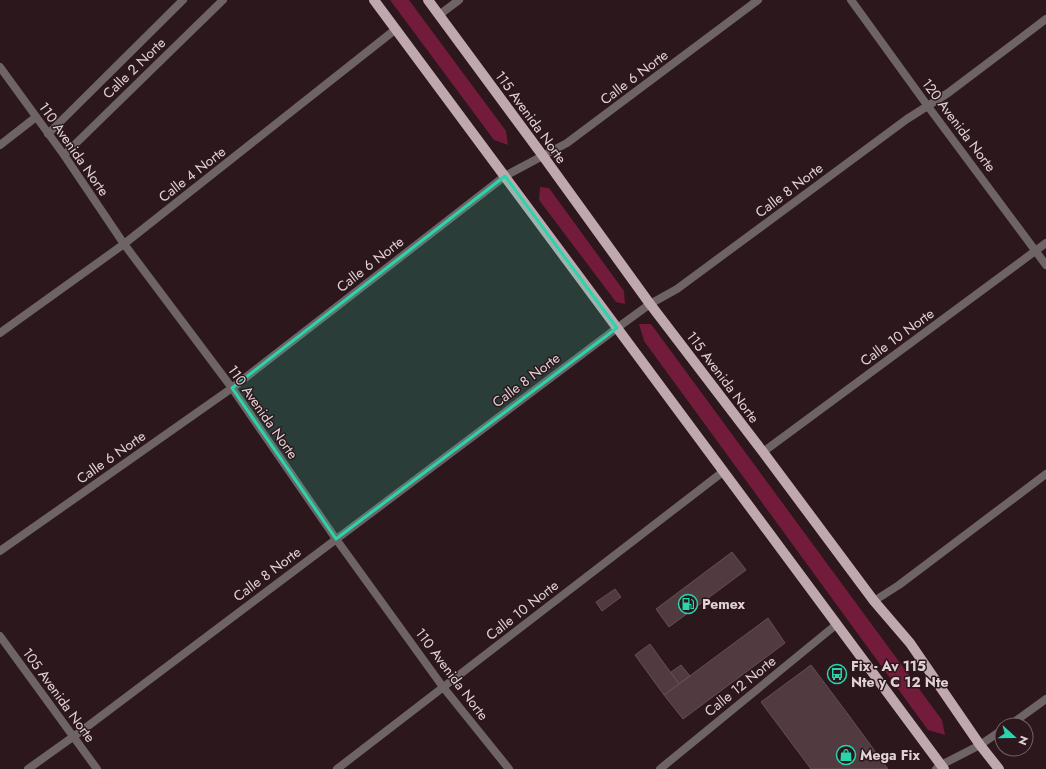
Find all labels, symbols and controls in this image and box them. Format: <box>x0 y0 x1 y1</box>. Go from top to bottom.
street label: Calle 2 Norte <box>98 33 170 103</box>
street label: Calle 6 Norte <box>596 45 672 109</box>
street label: 115 Avenida Norte <box>491 67 571 167</box>
street label: 120 Avenida Norte <box>917 74 1001 176</box>
street label: 110 Avenida Norte <box>34 98 114 200</box>
street label: Calle 4 Norte <box>154 141 230 207</box>
street label: Calle 8 Norte <box>751 158 827 222</box>
street label: Calle 6 Norte <box>332 231 408 297</box>
street label: Calle 10 Norte <box>856 303 938 371</box>
street label: 115 Avenida Norte <box>682 327 764 427</box>
street label: Calle 8 Norte <box>488 348 564 412</box>
street label: 110 Avenida Norte <box>223 361 303 463</box>
street label: Calle 6 Norte <box>72 426 150 488</box>
street label: Calle 8 Norte <box>229 542 305 606</box>
street label: Calle 10 Norte <box>482 575 562 645</box>
fuel station icon: Pemex <box>677 593 699 615</box>
place label: Pemex <box>702 594 746 614</box>
street label: 110 Avenida Norte <box>411 624 493 724</box>
street label: 105 Avenida Norte <box>18 644 100 746</box>
street label: Calle 12 Norte <box>700 651 780 721</box>
place label: Fix - Av 115 Nte y C 12 Nte <box>851 656 948 692</box>
bus stop icon: Fix - Av 115 Nte y C 12 Nte <box>826 663 848 685</box>
north arrow <box>994 717 1034 757</box>
text: N <box>1014 734 1032 748</box>
shop icon: Mega Fix <box>835 744 857 766</box>
place label: Mega Fix <box>860 745 920 765</box>

